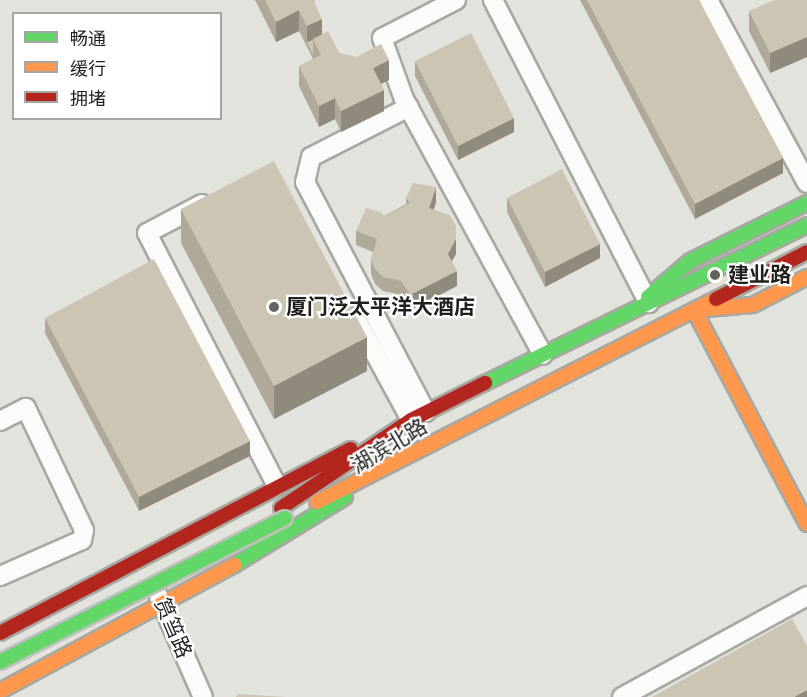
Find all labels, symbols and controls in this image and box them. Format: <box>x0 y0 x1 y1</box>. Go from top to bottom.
legend <box>12 12 222 120</box>
text: 畅通 <box>70 29 106 49</box>
text: 缓行 <box>70 59 106 79</box>
text: 拥堵 <box>70 89 106 109</box>
place label: 建业路 <box>728 262 791 288</box>
marker: 建业路 <box>706 266 724 284</box>
place label: 厦门泛太平洋大酒店 <box>286 294 475 320</box>
marker: 厦门泛太平洋大酒店 <box>267 300 281 314</box>
street label: 湖滨北路 <box>347 414 431 478</box>
street label: 筼筜路 <box>149 594 197 662</box>

